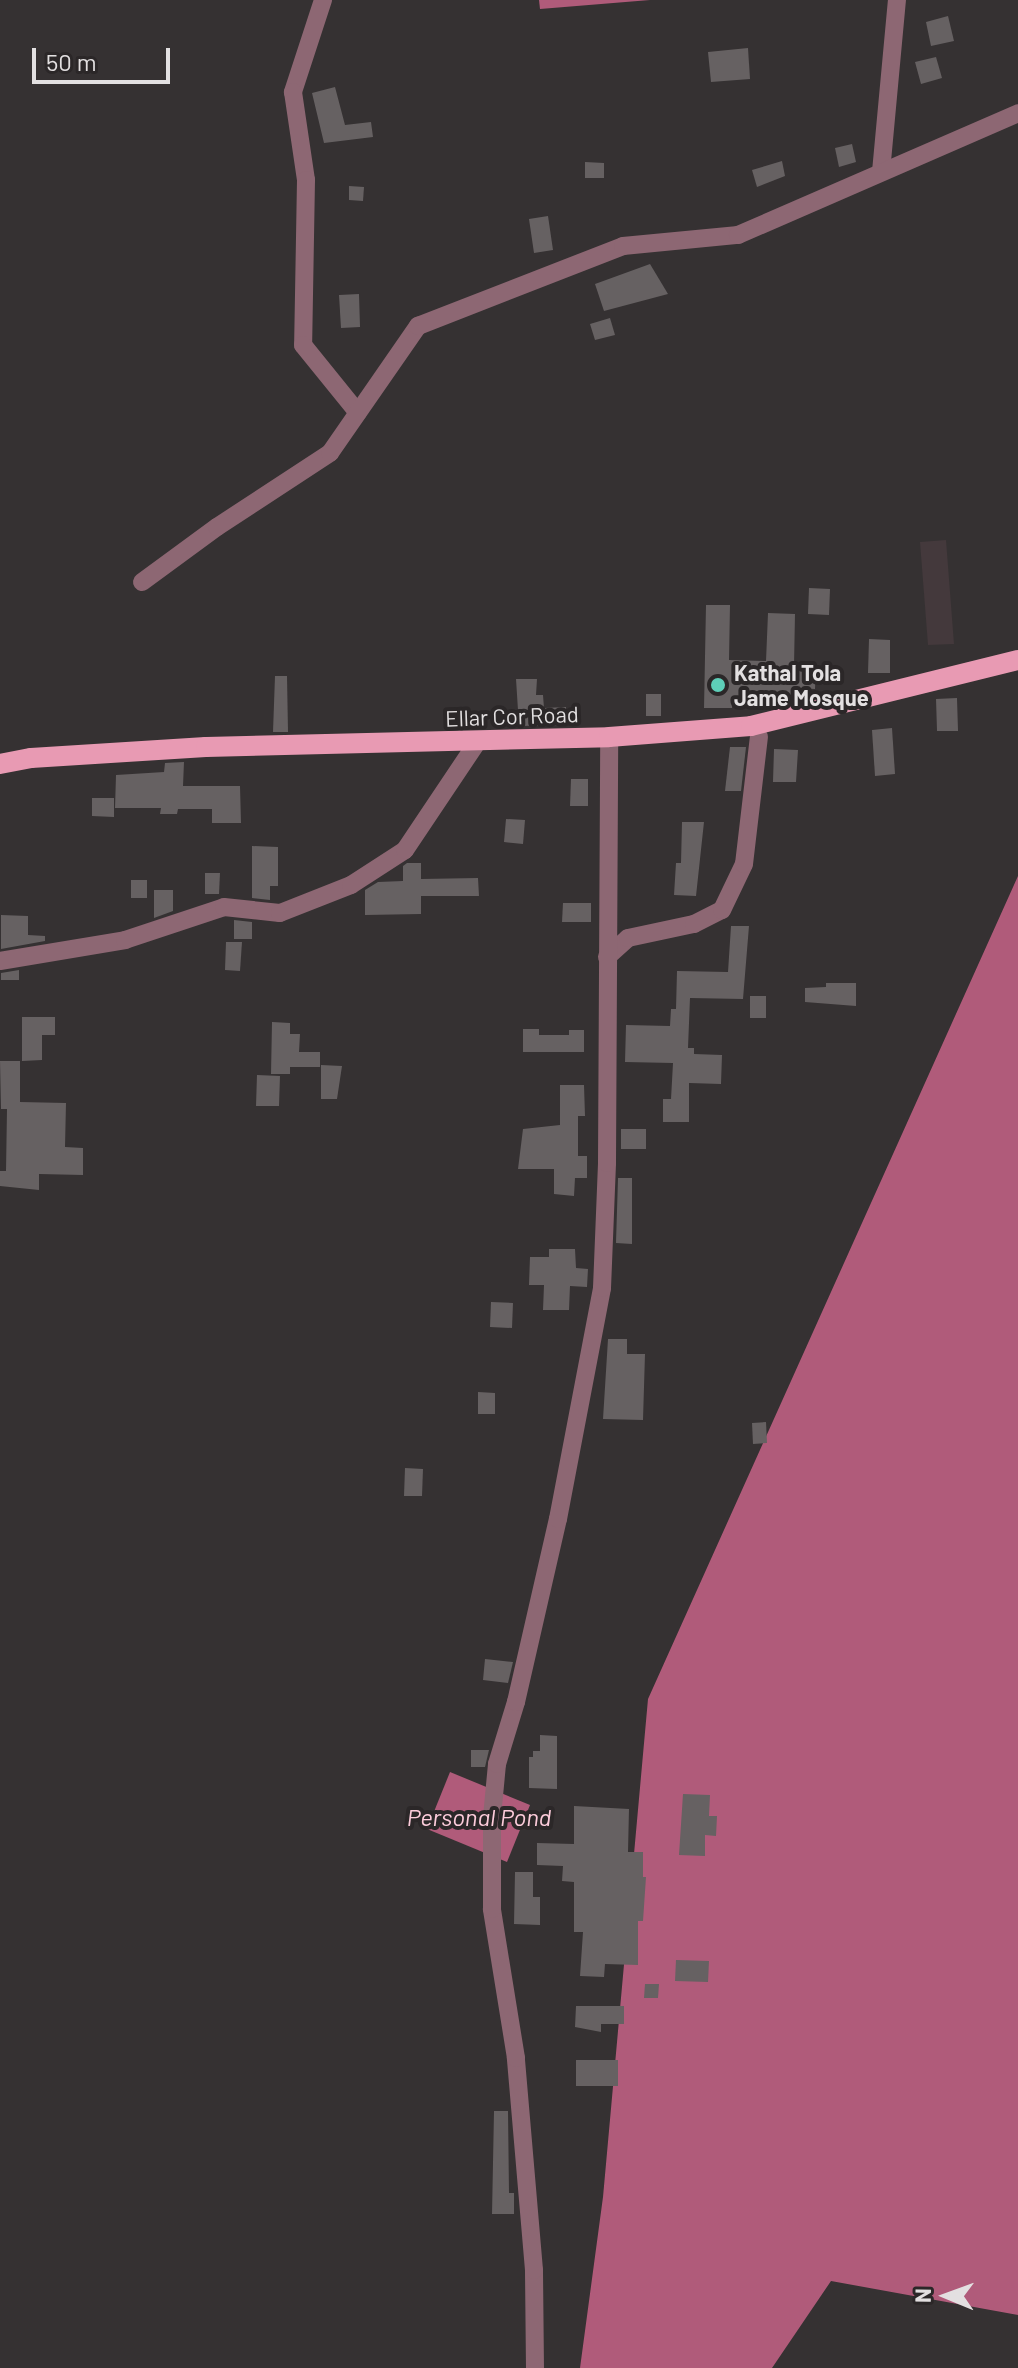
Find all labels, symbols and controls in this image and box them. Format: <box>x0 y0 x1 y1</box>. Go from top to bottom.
scale bar <box>36 32 174 82</box>
text: 50 m <box>46 47 97 76</box>
place label: Kathal Tola Jame Mosque <box>734 659 869 710</box>
marker: Kathal Tola Jame Mosque <box>709 676 727 694</box>
street label: Ellar Cor Road <box>445 700 579 732</box>
water label: Personal Pond <box>407 1803 551 1831</box>
north arrow <box>906 2256 986 2336</box>
text: N <box>909 2288 935 2303</box>

